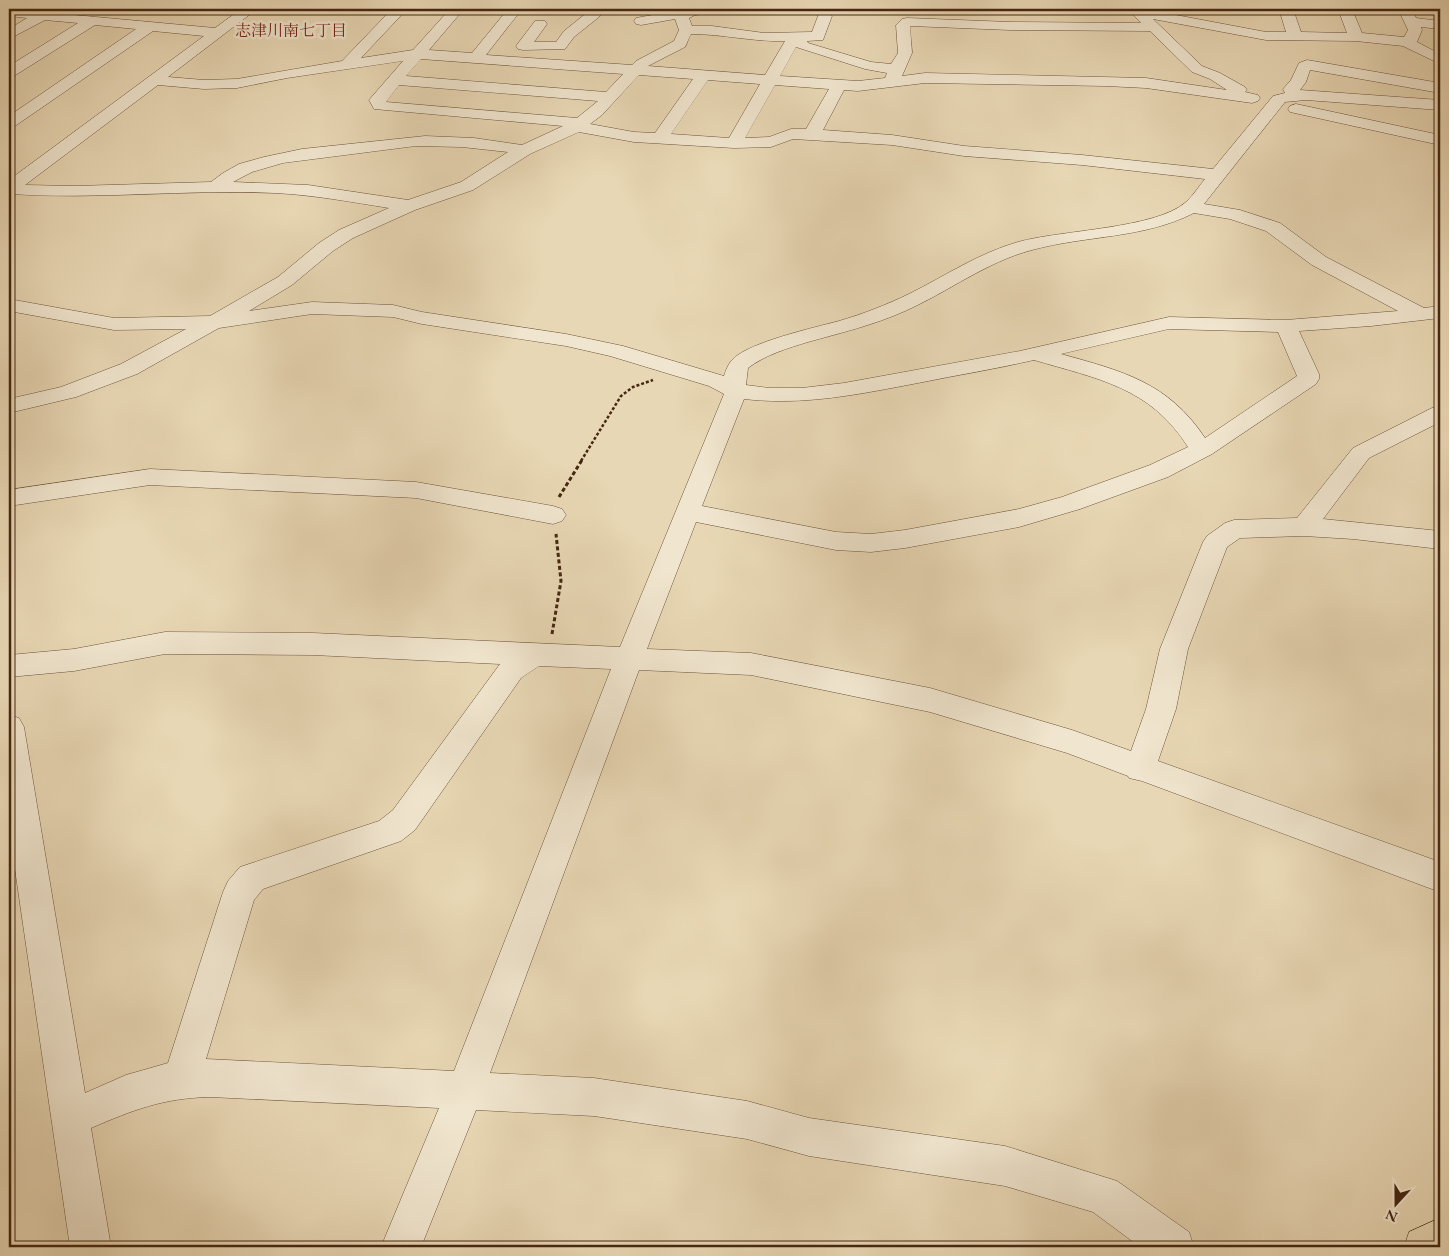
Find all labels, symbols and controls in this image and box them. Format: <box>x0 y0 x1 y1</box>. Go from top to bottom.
district label: 志津川南七丁目 <box>235 20 347 41</box>
north arrow <box>1372 1178 1422 1228</box>
text: N <box>1382 1205 1400 1227</box>

